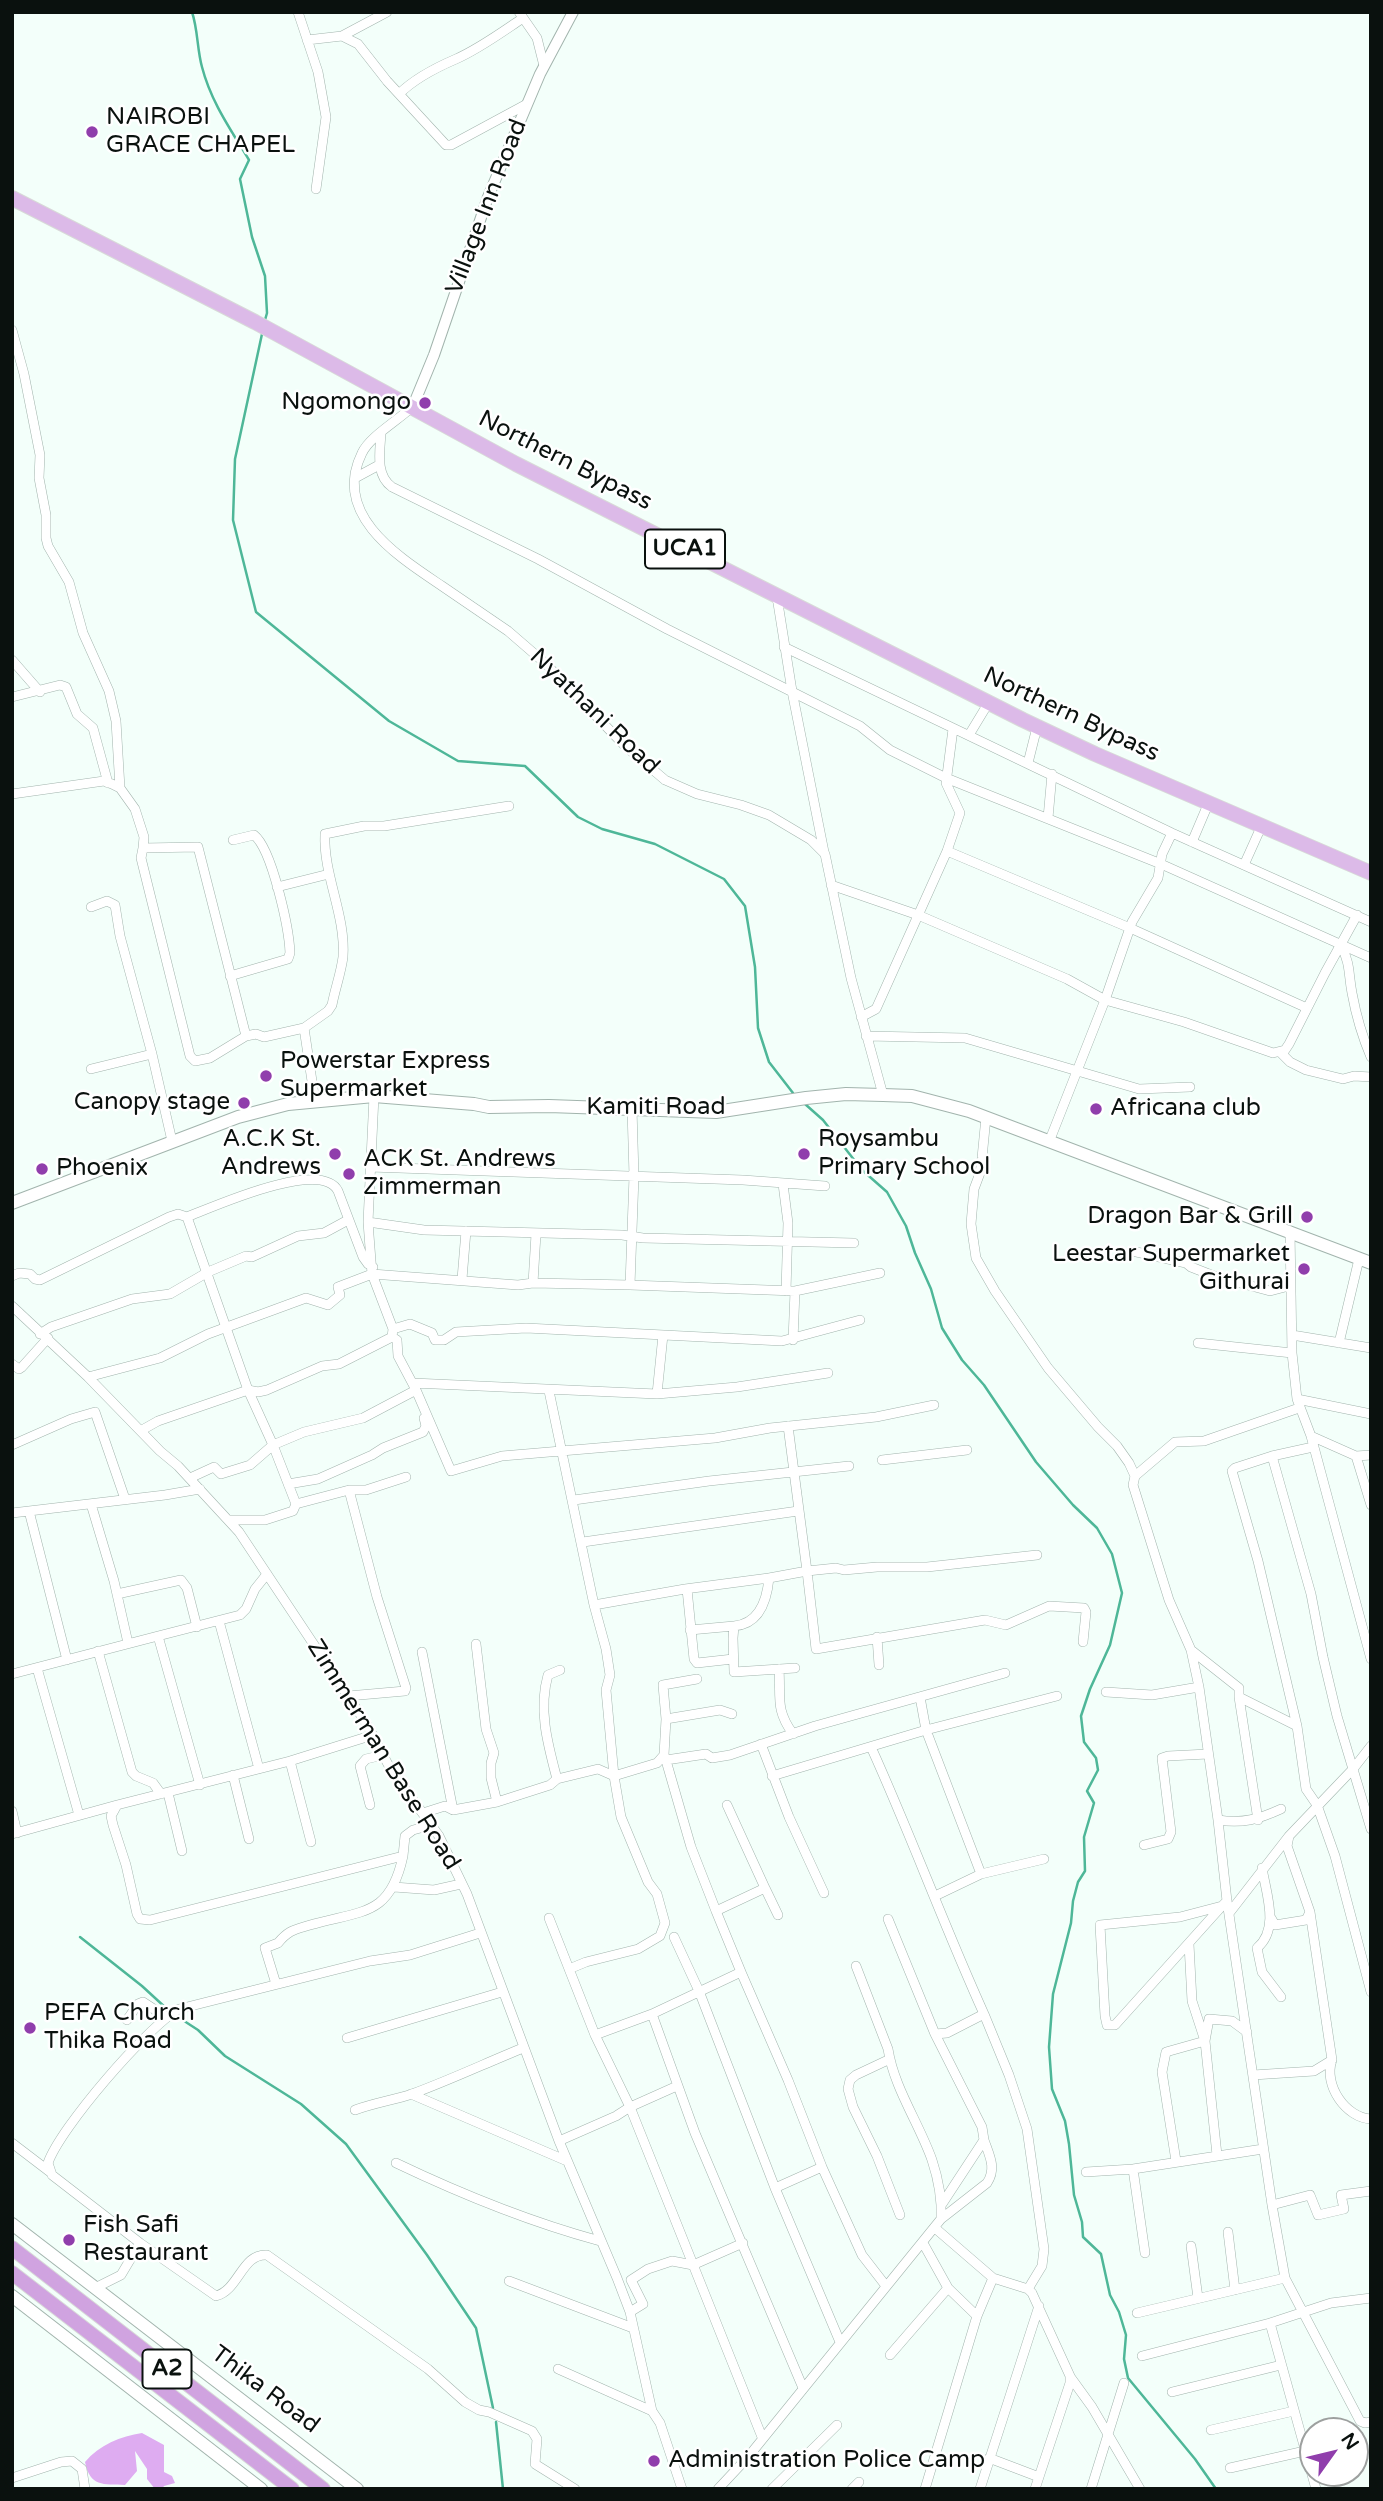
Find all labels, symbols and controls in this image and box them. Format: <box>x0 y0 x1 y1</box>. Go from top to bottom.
place label: NAIROBI GRACE CHAPEL <box>106 104 295 160</box>
street label: Village Inn Road <box>440 115 534 299</box>
marker: NAIROBI GRACE CHAPEL <box>84 124 100 140</box>
place label: Ngomongo <box>281 389 411 417</box>
marker: Ngomongo <box>417 395 433 411</box>
street label: Northern Bypass <box>473 405 657 517</box>
road number: UCA1 <box>645 530 725 568</box>
street label: Nyathani Road <box>523 643 665 781</box>
street label: Northern Bypass <box>978 662 1164 768</box>
place label: Powerstar Express Supermarket <box>280 1048 490 1104</box>
marker: Powerstar Express Supermarket <box>258 1068 274 1084</box>
place label: Canopy stage <box>74 1089 230 1117</box>
street label: Kamiti Road <box>586 1094 726 1122</box>
marker: Canopy stage <box>236 1095 252 1111</box>
place label: Africana club <box>1110 1095 1261 1123</box>
marker: Africana club <box>1088 1101 1104 1117</box>
place label: A.C.K St. Andrews <box>221 1126 321 1182</box>
place label: Roysambu Primary School <box>818 1126 990 1182</box>
marker: A.C.K St. Andrews <box>327 1146 343 1162</box>
place label: ACK St. Andrews Zimmerman <box>363 1146 556 1202</box>
marker: Roysambu Primary School <box>796 1146 812 1162</box>
place label: Phoenix <box>56 1155 148 1183</box>
marker: Phoenix <box>34 1161 50 1177</box>
marker: ACK St. Andrews Zimmerman <box>341 1166 357 1182</box>
place label: Dragon Bar & Grill <box>1087 1203 1293 1231</box>
marker: Dragon Bar & Grill <box>1299 1209 1315 1225</box>
place label: Leestar Supermarket Githurai <box>1052 1241 1290 1297</box>
marker: Leestar Supermarket Githurai <box>1296 1261 1312 1277</box>
street label: Zimmerman Base Road <box>300 1634 466 1876</box>
place label: PEFA Church Thika Road <box>44 2000 195 2056</box>
marker: PEFA Church Thika Road <box>22 2020 38 2036</box>
place label: Fish Safi Restaurant <box>83 2212 208 2268</box>
marker: Fish Safi Restaurant <box>61 2232 77 2248</box>
street label: Thika Road <box>205 2340 325 2440</box>
road number: A2 <box>142 2350 192 2388</box>
north arrow <box>1299 2417 1369 2487</box>
text: N <box>1336 2429 1363 2454</box>
place label: Administration Police Camp <box>668 2447 985 2475</box>
marker: Administration Police Camp <box>646 2453 662 2469</box>

